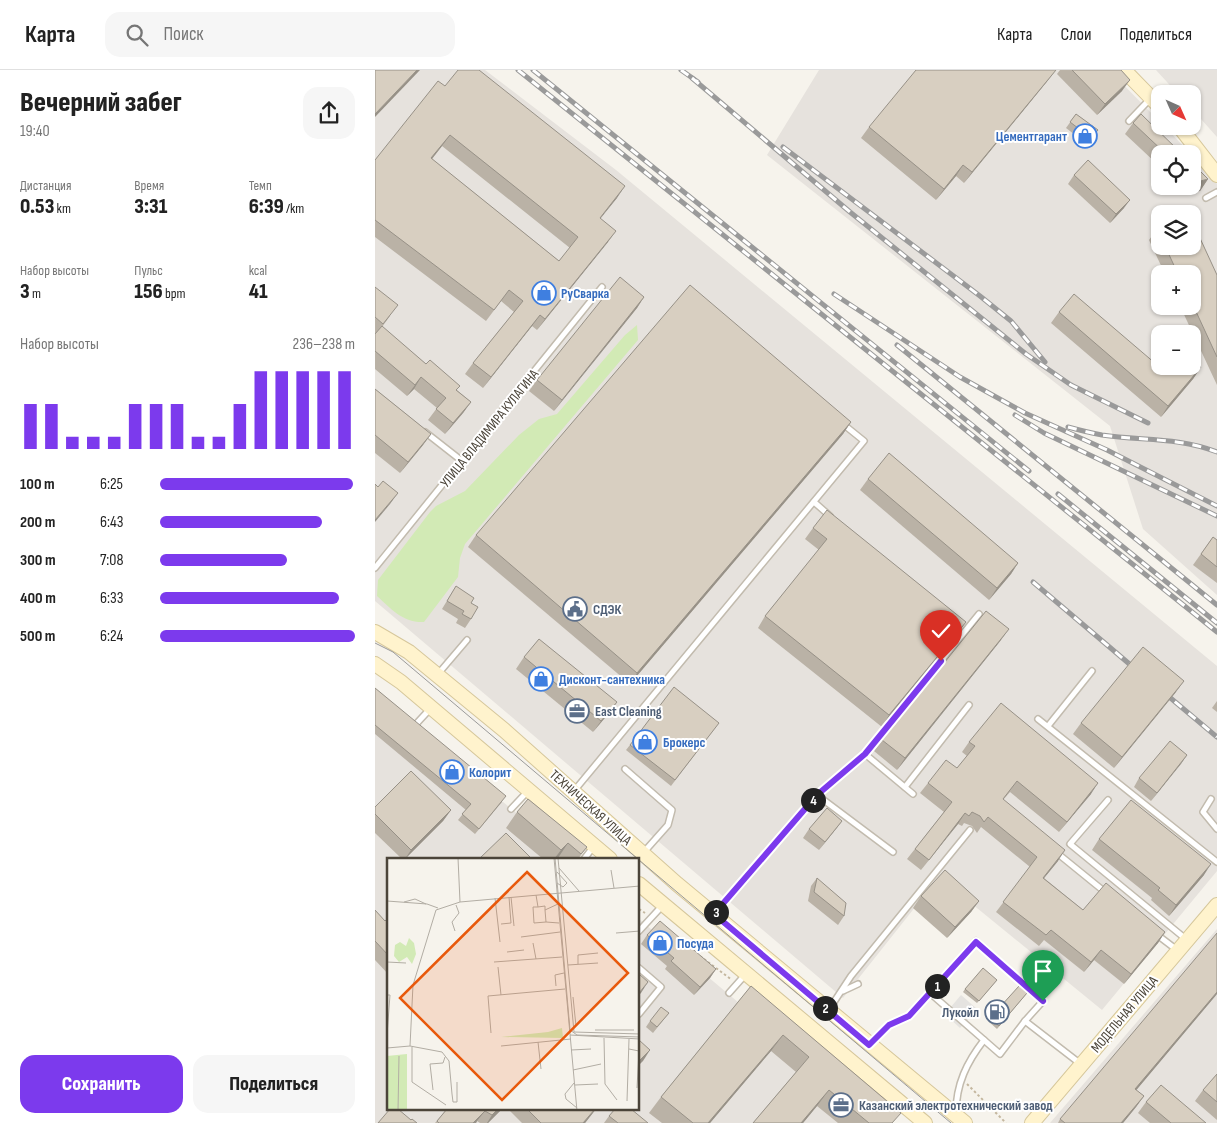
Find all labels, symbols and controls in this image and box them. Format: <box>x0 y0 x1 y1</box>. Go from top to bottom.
search box <box>105 12 455 57</box>
text: Карта <box>25 20 75 49</box>
icon: search <box>123 21 151 49</box>
text: Поиск <box>163 23 204 46</box>
text: Карта <box>997 24 1033 45</box>
text: Слои <box>1061 24 1092 45</box>
text: Поделиться <box>1120 24 1192 45</box>
north arrow <box>1151 85 1201 135</box>
map controls <box>1151 85 1201 375</box>
text: Вечерний забег <box>20 86 182 119</box>
button: share <box>303 87 355 139</box>
text: 19:40 <box>20 122 50 141</box>
shop icon: Цементгарант <box>1072 123 1098 149</box>
place label: Цементгарант <box>996 128 1067 145</box>
button: locate <box>1151 145 1201 195</box>
text: Дистанция <box>20 177 71 194</box>
text: Время <box>134 177 164 194</box>
text: Темп <box>249 177 272 194</box>
text: 0.53 <box>20 194 54 219</box>
text: 3:31 <box>134 194 167 219</box>
text: 6:39 <box>249 194 284 219</box>
text: km <box>54 200 71 217</box>
text: /km <box>284 200 304 217</box>
button: layers <box>1151 205 1201 255</box>
text: Набор высоты <box>20 262 89 279</box>
text: Пульс <box>134 262 163 279</box>
text: kcal <box>249 262 267 279</box>
button: + <box>1151 265 1201 315</box>
text: 3 <box>20 279 30 304</box>
text: 156 <box>134 279 163 304</box>
text: 41 <box>249 279 268 304</box>
shop icon: РуСварка <box>531 280 557 306</box>
text: m <box>30 285 41 302</box>
text: bpm <box>163 285 186 302</box>
place label: РуСварка <box>561 285 610 302</box>
button: − <box>1151 325 1201 375</box>
text: Набор высоты <box>20 335 99 354</box>
text: 236–238 m <box>293 335 355 354</box>
street label: УЛИЦА ВЛАДИМИРА КУЛАГИНА <box>437 365 543 491</box>
text: 100 m <box>20 475 55 494</box>
text: 6:25 <box>100 475 123 494</box>
text: 200 m <box>20 513 55 532</box>
text: 6:43 <box>100 513 124 532</box>
text: 300 m <box>20 551 56 570</box>
text: 7:08 <box>100 551 123 570</box>
text: 400 m <box>20 589 56 608</box>
text: 6:33 <box>100 589 123 608</box>
public building icon: СДЭК <box>562 596 588 622</box>
place label: СДЭК <box>593 601 621 618</box>
pin <box>920 610 962 661</box>
icon: check <box>927 617 955 645</box>
text: 500 m <box>20 627 55 646</box>
text: 6:24 <box>100 627 123 646</box>
shop icon: Дисконт-сантехника <box>528 666 554 692</box>
place label: Дисконт-сантехника <box>559 671 665 688</box>
office icon: East Cleaning <box>564 698 590 724</box>
place label: East Cleaning <box>595 703 662 720</box>
shop icon: Брокерс <box>632 729 658 755</box>
place label: Брокерс <box>663 734 705 751</box>
shop icon: Колорит <box>439 759 465 785</box>
place label: Колорит <box>469 764 511 781</box>
street label: ТЕХНИЧЕСКАЯ УЛИЦА <box>546 766 636 849</box>
pin: 4 <box>801 788 825 812</box>
text: 4 <box>810 792 817 809</box>
inset map <box>387 858 640 1110</box>
pin: 3 <box>703 900 729 924</box>
text: 3 <box>713 904 720 921</box>
shop icon: Посуда <box>647 930 673 956</box>
place label: Посуда <box>677 935 714 952</box>
pin <box>1022 950 1064 1001</box>
icon: arrive <box>1029 957 1057 985</box>
street label: МОДЕЛЬНАЯ УЛИЦА <box>1087 972 1162 1056</box>
pin: 1 <box>925 974 949 998</box>
text: 1 <box>935 978 940 995</box>
pin: 2 <box>813 996 837 1020</box>
fuel station icon: Лукойл <box>984 999 1010 1025</box>
text: 2 <box>822 1000 829 1017</box>
place label: Лукойл <box>942 1004 979 1021</box>
button: Сохранить <box>20 1055 183 1113</box>
button: Поделиться <box>193 1055 355 1113</box>
office icon: Казанский электротехнический завод <box>828 1092 854 1118</box>
place label: Казанский электротехнический завод <box>859 1097 1053 1114</box>

